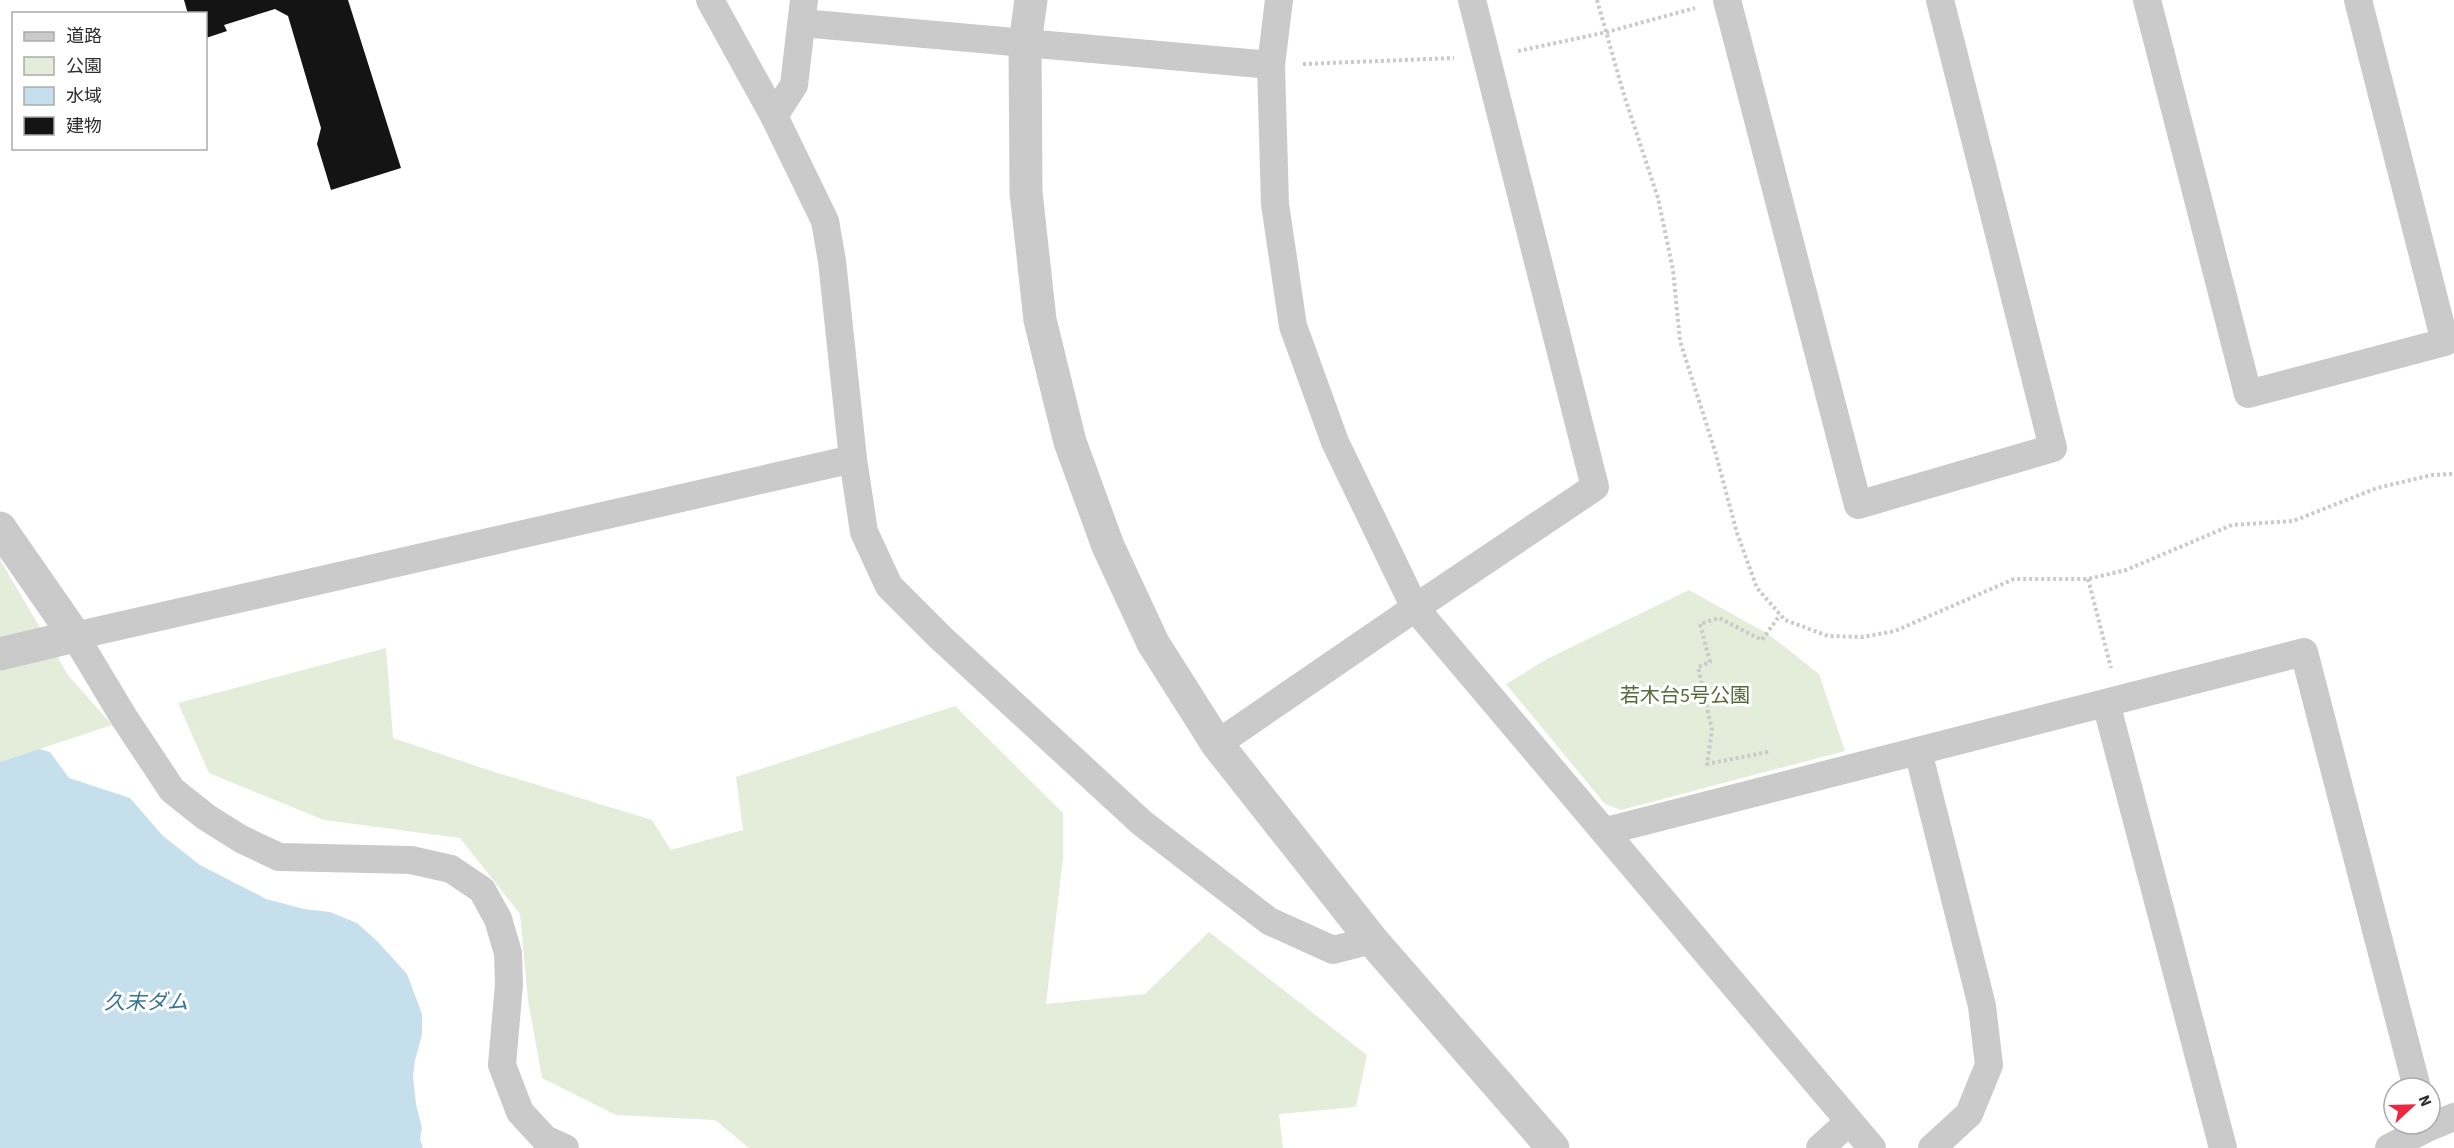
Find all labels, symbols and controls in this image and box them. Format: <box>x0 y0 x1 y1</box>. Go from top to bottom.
legend <box>12 12 207 150</box>
text: 道路 <box>66 24 102 49</box>
text: 公園 <box>66 54 102 79</box>
text: 水域 <box>66 84 102 109</box>
text: 建物 <box>66 114 102 139</box>
park label: 若木台5号公園 <box>1620 682 1750 710</box>
water label: 久末ダム <box>104 987 188 1017</box>
north arrow <box>2382 1076 2442 1136</box>
text: N <box>2413 1092 2437 1110</box>

